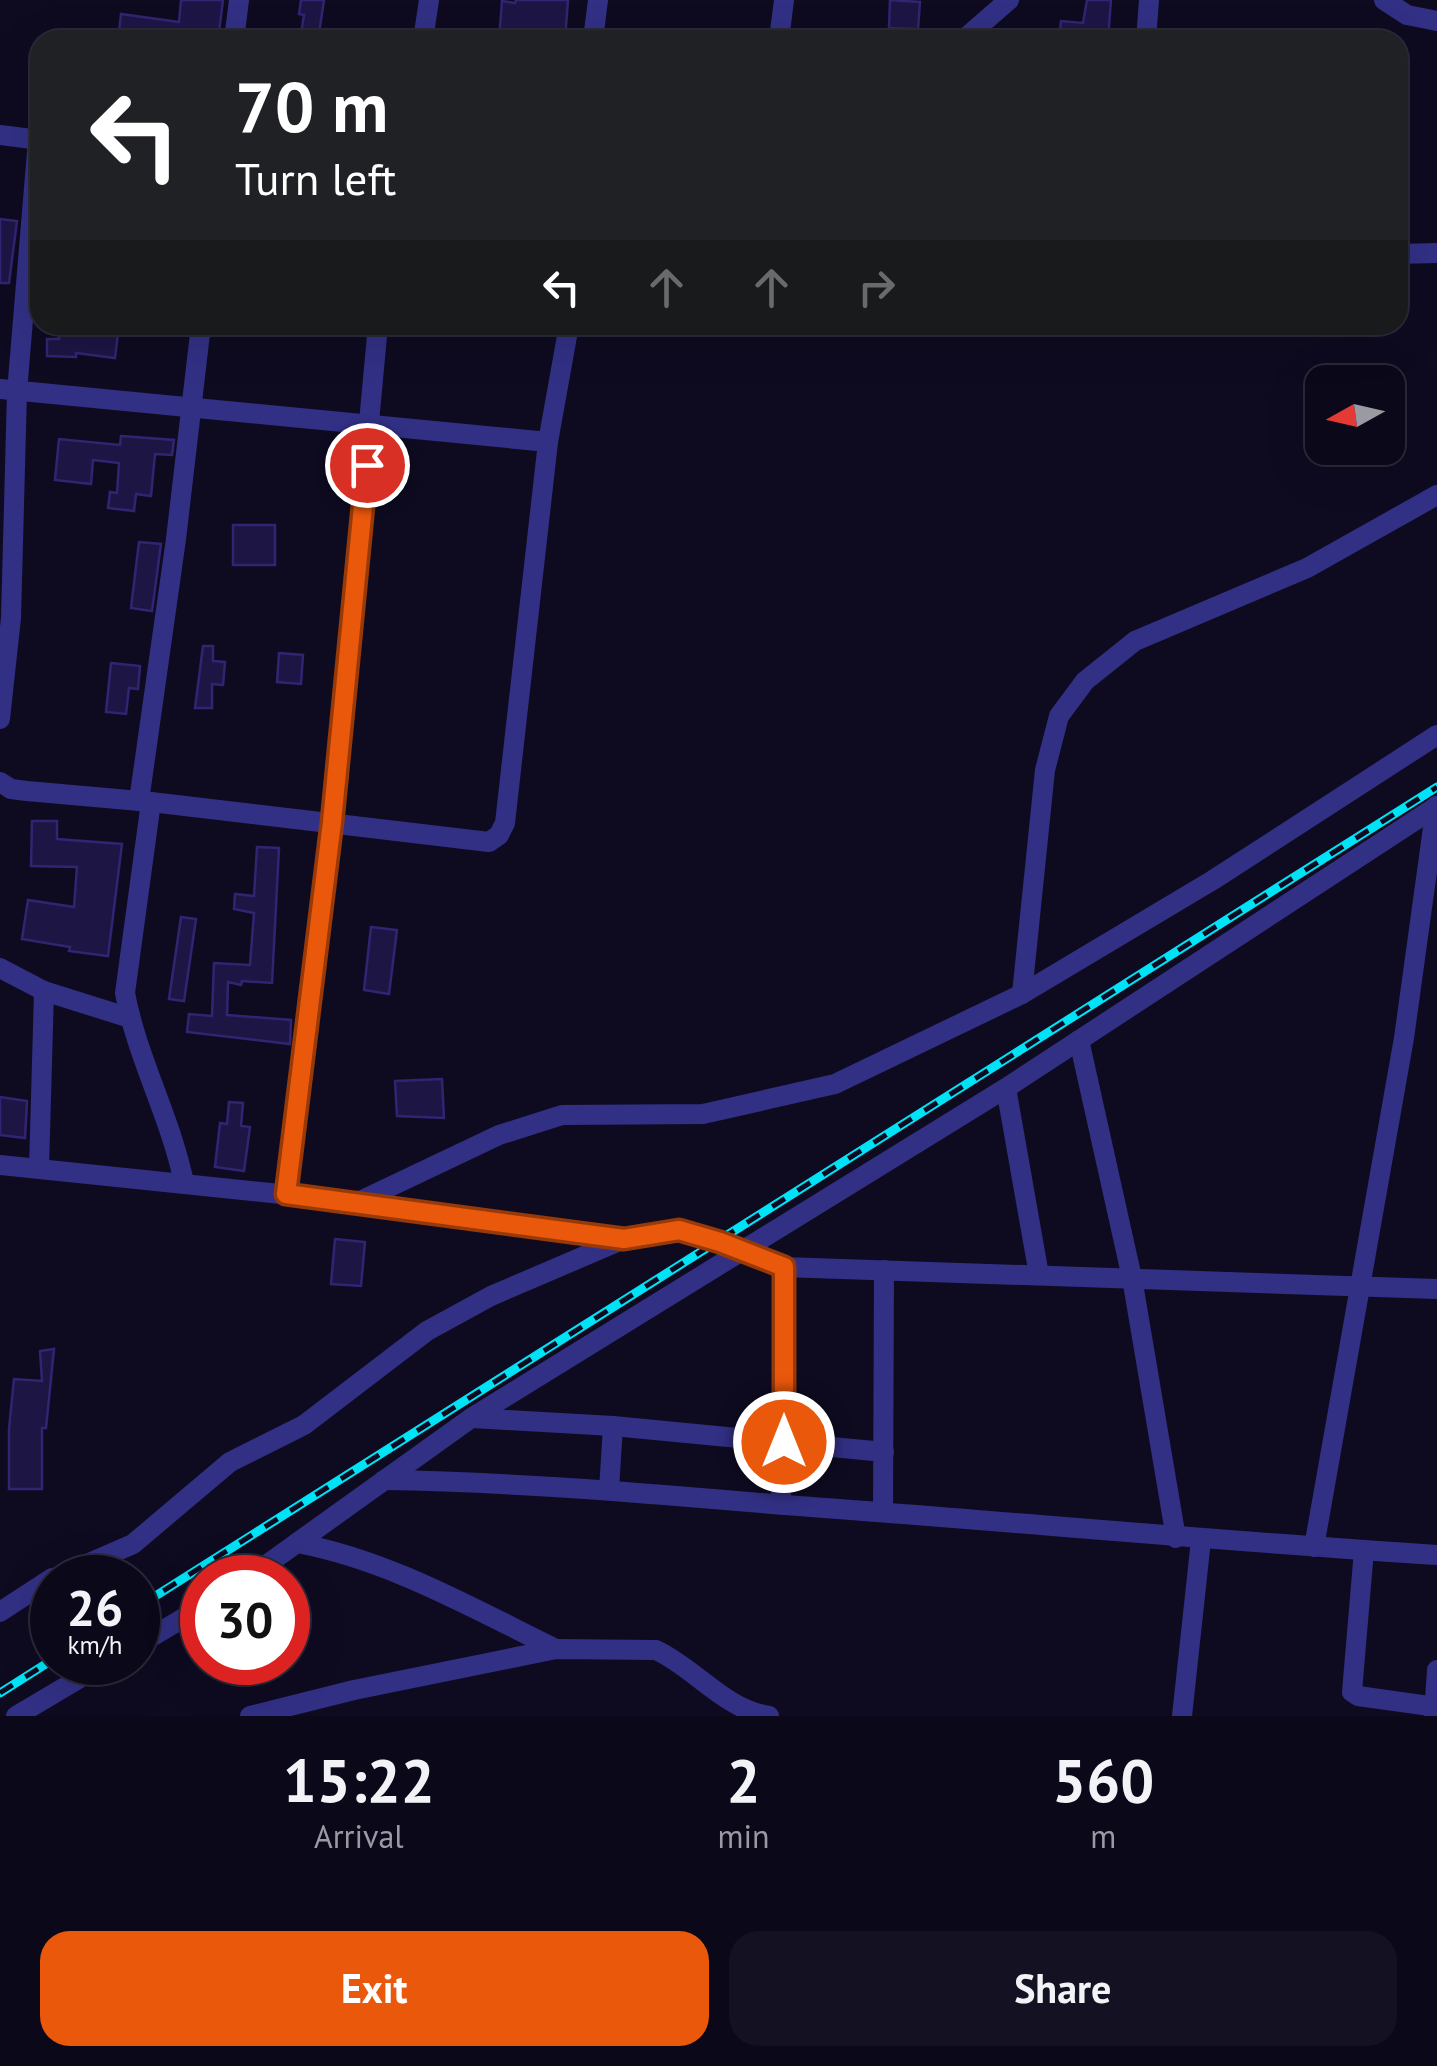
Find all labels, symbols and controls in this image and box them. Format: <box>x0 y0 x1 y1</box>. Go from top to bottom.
text: 70 m <box>235 61 388 151</box>
icon: left <box>70 70 200 200</box>
text: Turn left <box>235 149 396 207</box>
icon: left <box>534 260 589 315</box>
icon: ahead <box>639 260 694 315</box>
icon: ahead <box>744 260 799 315</box>
icon: right <box>849 260 904 315</box>
north arrow <box>1305 365 1405 465</box>
map controls <box>1305 365 1405 465</box>
pin <box>325 423 410 508</box>
icon: arrive <box>340 438 395 493</box>
position arrow <box>732 1390 836 1494</box>
speed limit sign: 30 <box>180 1555 310 1685</box>
text: 26 <box>67 1575 123 1640</box>
text: km/h <box>68 1629 122 1661</box>
text: 15:22 <box>283 1741 435 1819</box>
text: 2 <box>727 1741 761 1819</box>
text: 560 <box>1052 1741 1154 1819</box>
text: Arrival <box>314 1815 404 1857</box>
text: min <box>718 1815 770 1857</box>
text: m <box>1090 1815 1116 1857</box>
button: Exit <box>40 1931 709 2046</box>
button: Share <box>729 1931 1397 2046</box>

